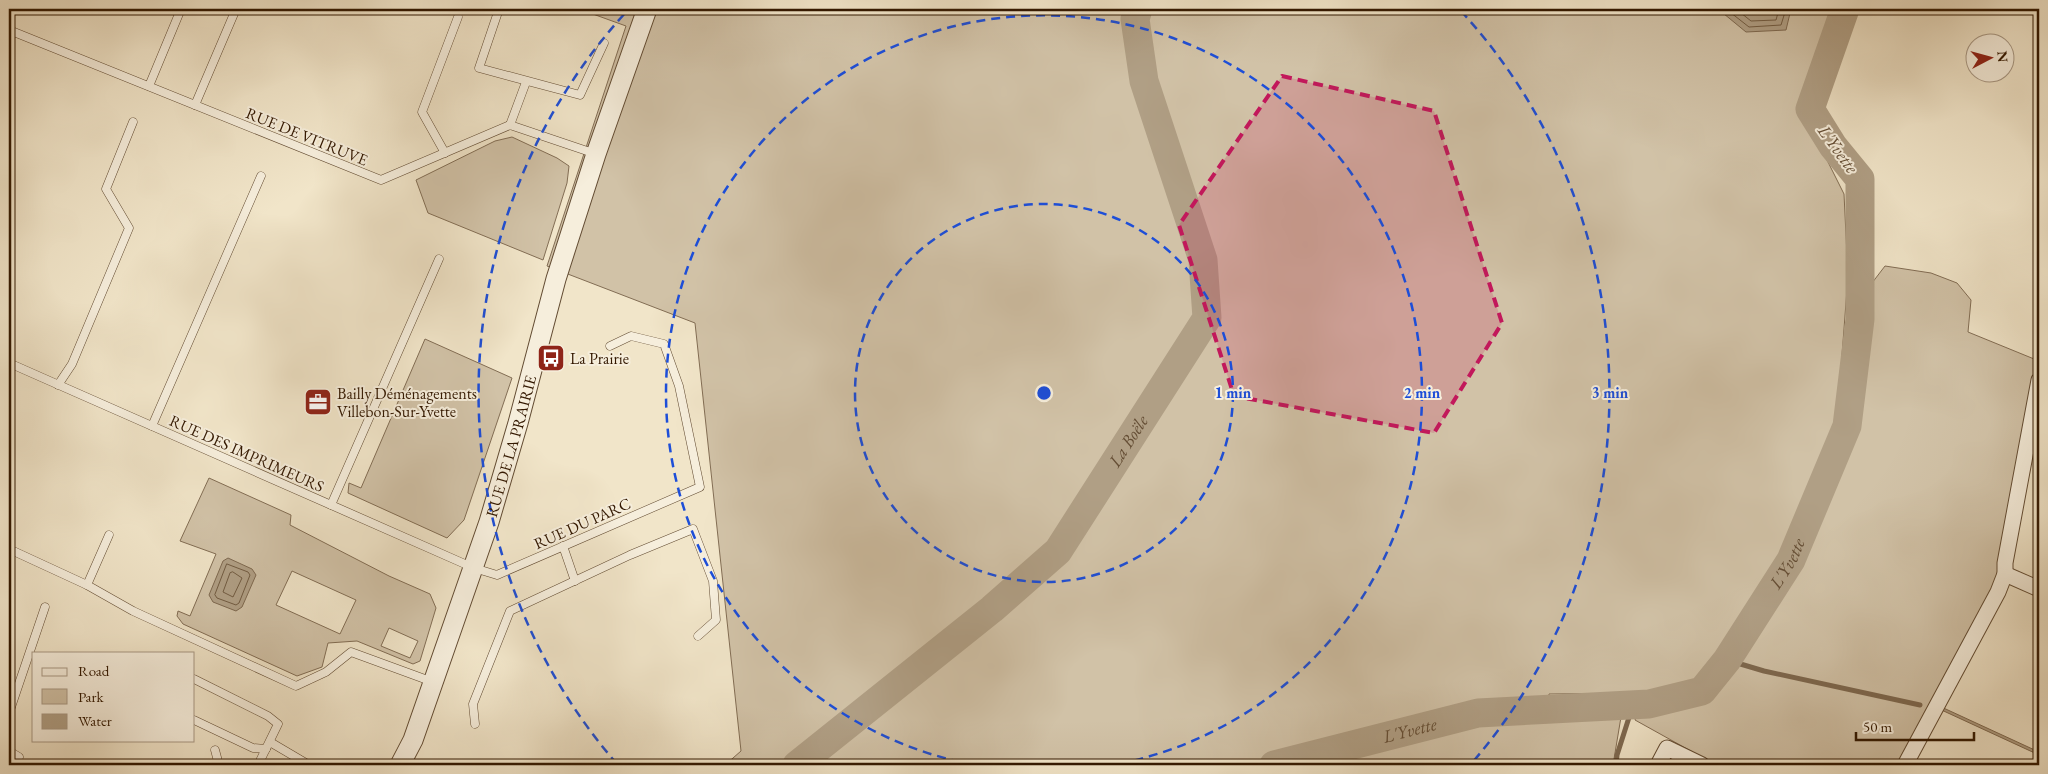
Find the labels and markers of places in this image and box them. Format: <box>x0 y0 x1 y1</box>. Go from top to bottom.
bus stop icon: La Prairie <box>536 343 566 373</box>
place label: La Prairie <box>570 348 629 369</box>
place label: Bailly Déménagements Villebon-Sur-Yvette <box>337 383 477 422</box>
centre of rings <box>1035 384 1053 402</box>
office icon: Bailly Déménagements Villebon-Sur-Yvette <box>303 387 333 417</box>

